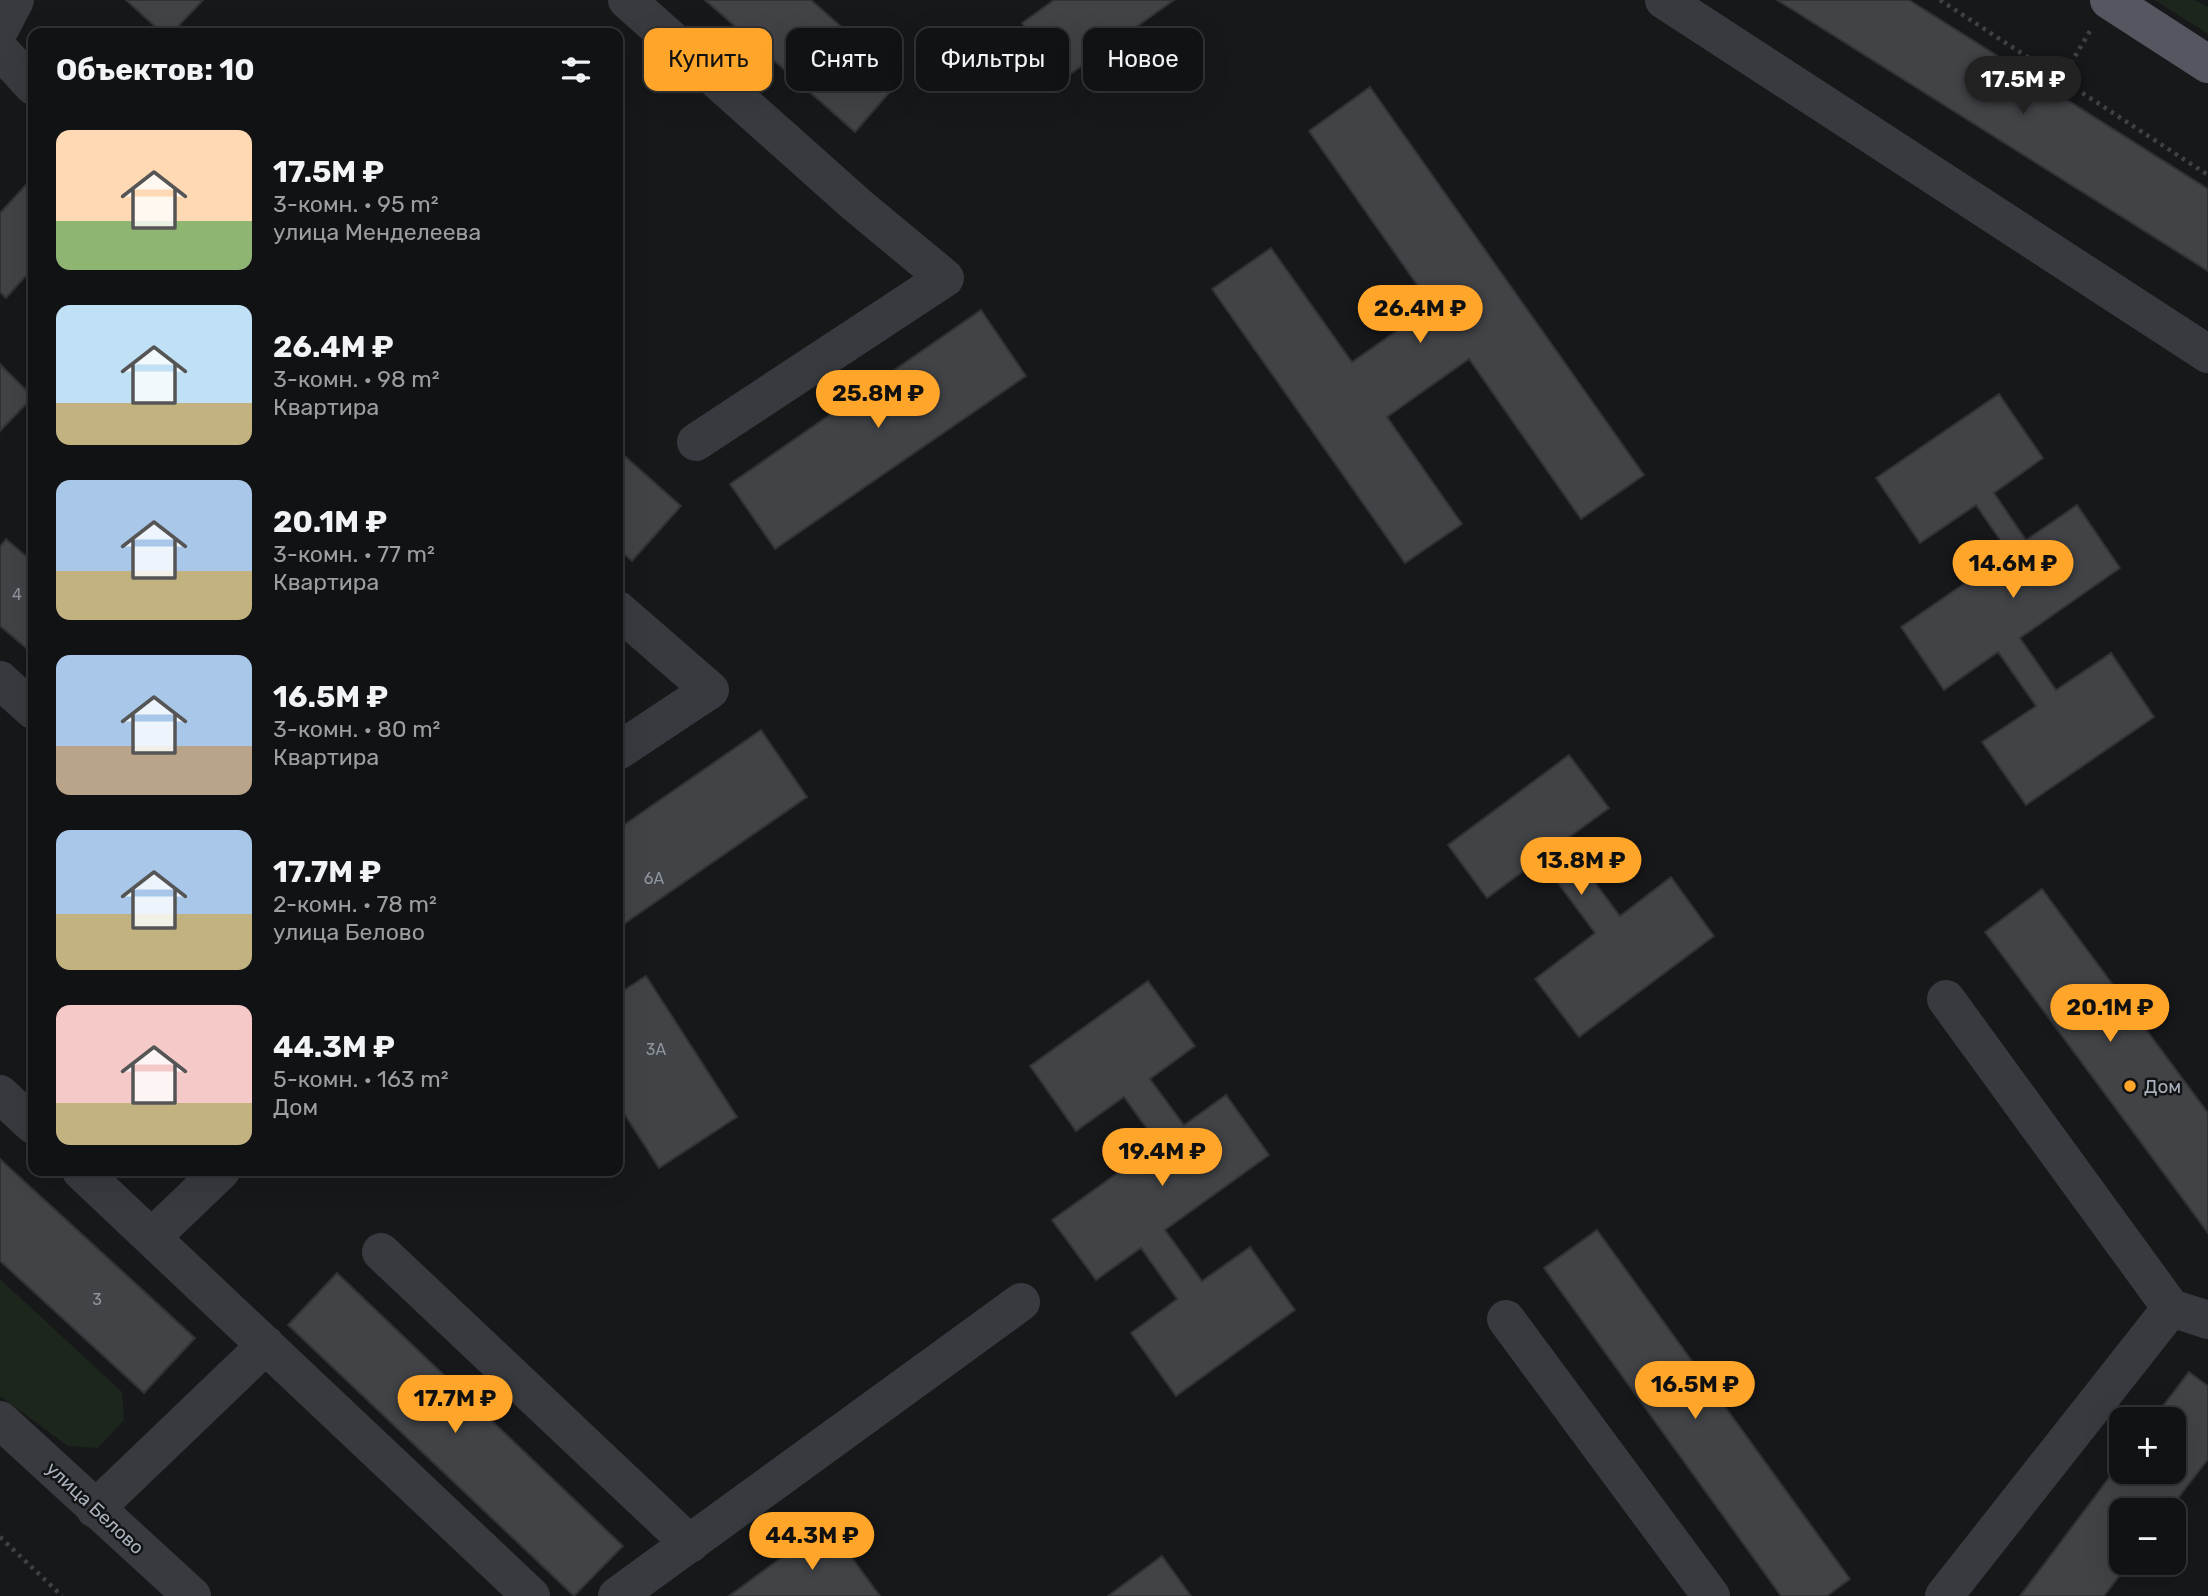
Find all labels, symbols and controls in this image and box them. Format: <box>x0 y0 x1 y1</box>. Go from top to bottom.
chip: Купить <box>644 28 772 91</box>
chip: Снять <box>786 28 902 91</box>
chip: Фильтры <box>916 28 1069 91</box>
chip: Новое <box>1083 28 1203 91</box>
icon: filters <box>557 51 595 89</box>
text: Объектов: 10 <box>56 52 255 88</box>
pin: 17.5M ₽ <box>1958 57 2088 116</box>
text: 17.5M ₽ <box>1980 65 2066 93</box>
text: 17.5M ₽ <box>273 154 384 190</box>
icon: home <box>112 158 196 242</box>
text: 3-комн. · 95 m² <box>273 190 439 218</box>
text: улица Менделеева <box>273 218 481 246</box>
pin: 26.4M ₽ <box>1355 286 1485 345</box>
text: 26.4M ₽ <box>1374 294 1466 322</box>
text: 26.4M ₽ <box>273 329 394 365</box>
icon: home <box>112 333 196 417</box>
text: 3-комн. · 98 m² <box>273 365 439 393</box>
pin: 25.8M ₽ <box>813 370 943 430</box>
text: 25.8M ₽ <box>832 379 924 407</box>
text: Квартира <box>273 393 379 421</box>
text: 20.1M ₽ <box>273 504 387 540</box>
icon: home <box>112 508 196 592</box>
text: 3-комн. · 77 m² <box>273 540 435 568</box>
pin: 14.6M ₽ <box>1948 540 2078 600</box>
text: 14.6M ₽ <box>1969 549 2057 577</box>
text: Квартира <box>273 568 379 596</box>
house number: 4 <box>12 585 22 604</box>
text: 16.5M ₽ <box>273 679 388 715</box>
icon: home <box>112 683 196 767</box>
text: 3-комн. · 80 m² <box>273 715 440 743</box>
text: Квартира <box>273 743 379 771</box>
pin: 13.8M ₽ <box>1516 838 1646 897</box>
text: 13.8M ₽ <box>1536 846 1626 874</box>
text: 17.7M ₽ <box>273 854 381 890</box>
icon: home <box>112 858 196 942</box>
house number: 6А <box>644 869 664 888</box>
text: 2-комн. · 78 m² <box>273 890 437 918</box>
text: улица Белово <box>273 918 425 946</box>
pin: 20.1M ₽ <box>2045 984 2175 1044</box>
text: 20.1M ₽ <box>2066 993 2154 1021</box>
text: 44.3M ₽ <box>273 1029 395 1065</box>
icon: home <box>112 1033 196 1117</box>
house number: 3А <box>646 1040 666 1059</box>
text: 5-комн. · 163 m² <box>273 1065 449 1093</box>
place label: Дом <box>2144 1075 2181 1098</box>
marker: Дом <box>2122 1078 2138 1094</box>
text: Дом <box>273 1093 318 1121</box>
pin: 19.4M ₽ <box>1097 1128 1227 1188</box>
text: 19.4M ₽ <box>1118 1137 1206 1165</box>
house number: 3 <box>92 1290 102 1309</box>
pin: 16.5M ₽ <box>1630 1362 1760 1421</box>
text: 16.5M ₽ <box>1651 1370 1739 1398</box>
pin: 17.7M ₽ <box>390 1376 520 1435</box>
text: 17.7M ₽ <box>414 1384 496 1412</box>
map controls <box>2109 1407 2186 1575</box>
button: + <box>2109 1407 2186 1484</box>
street label: улица Белово <box>41 1457 149 1559</box>
button: − <box>2109 1498 2186 1575</box>
pin: 44.3M ₽ <box>747 1512 877 1572</box>
text: 44.3M ₽ <box>765 1521 859 1549</box>

